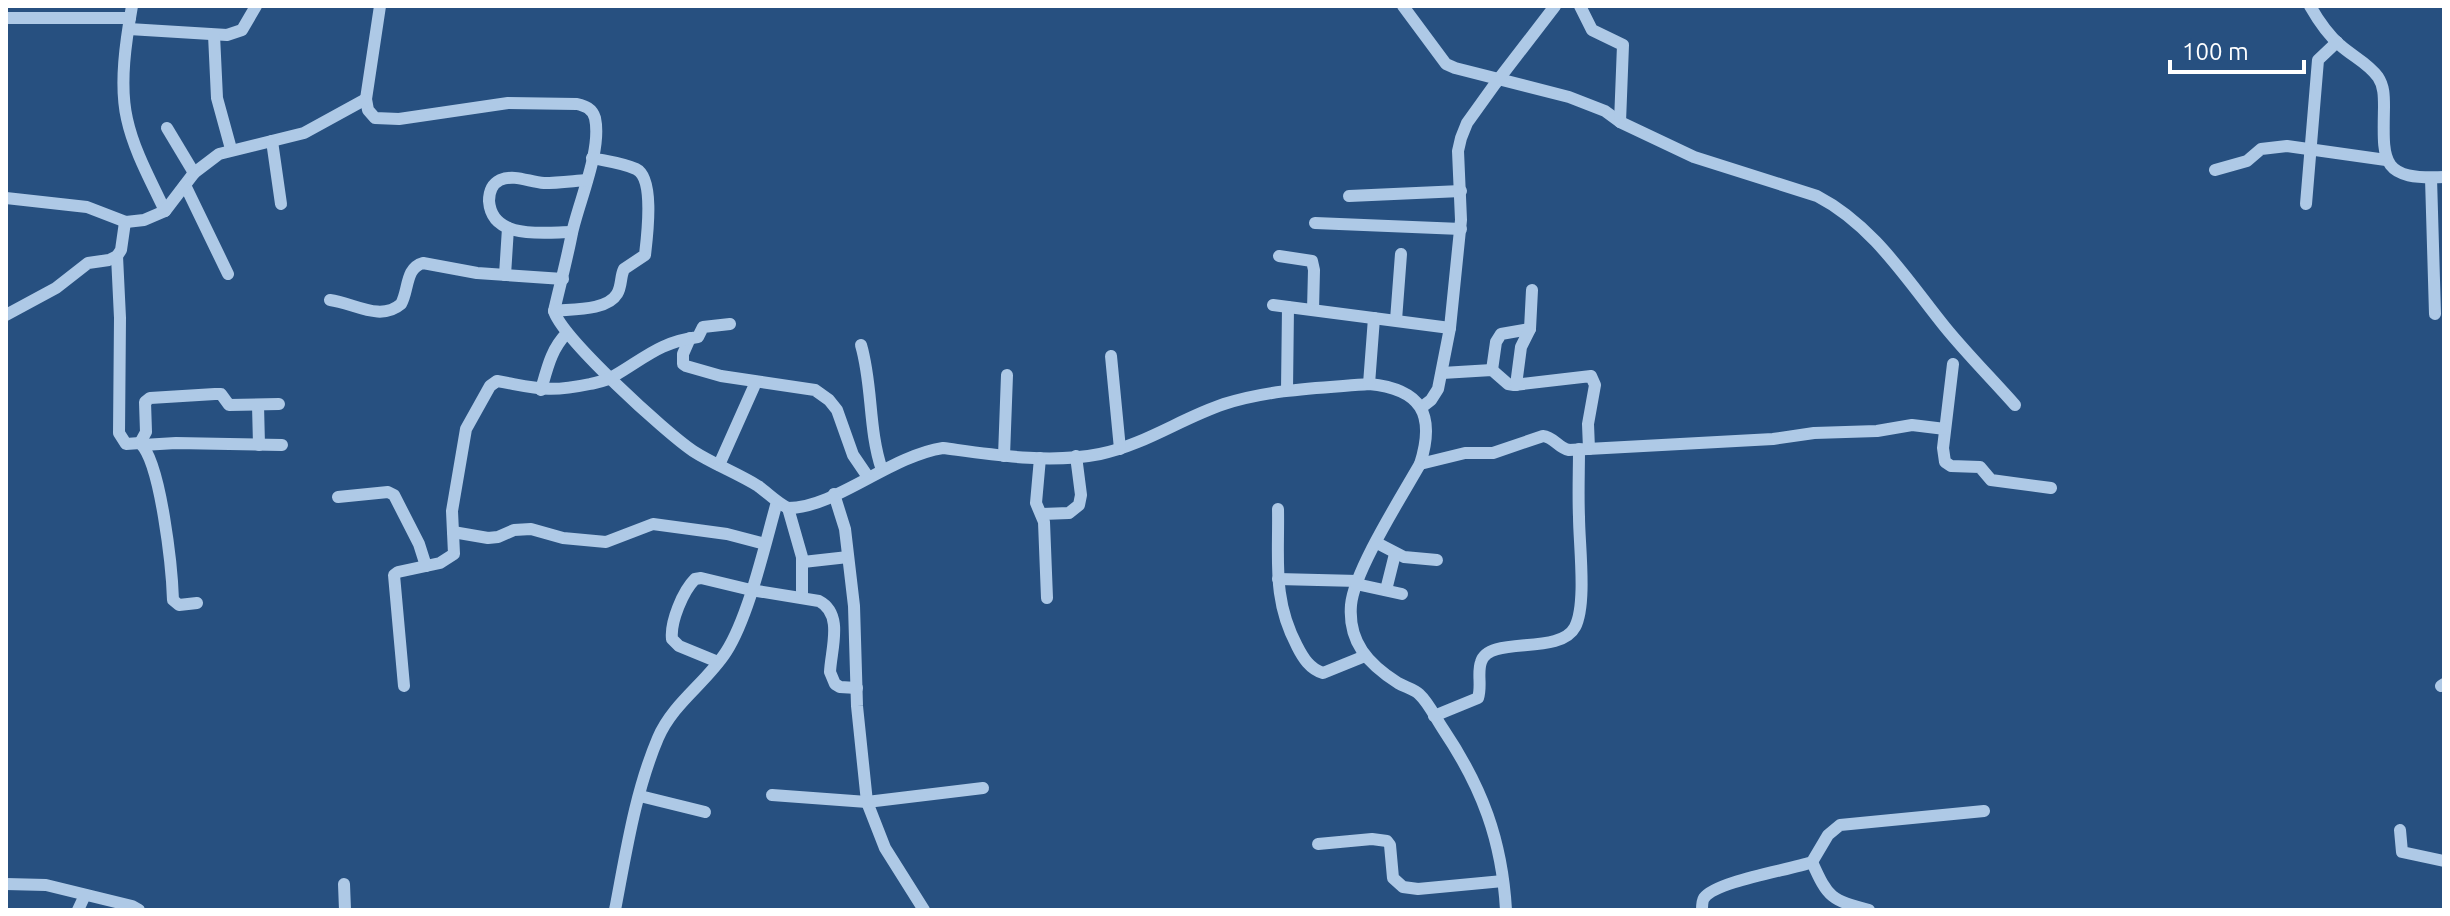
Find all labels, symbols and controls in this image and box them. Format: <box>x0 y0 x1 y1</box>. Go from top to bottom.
scale bar <box>2170 24 2304 74</box>
text: 100 m <box>2182 38 2249 65</box>

